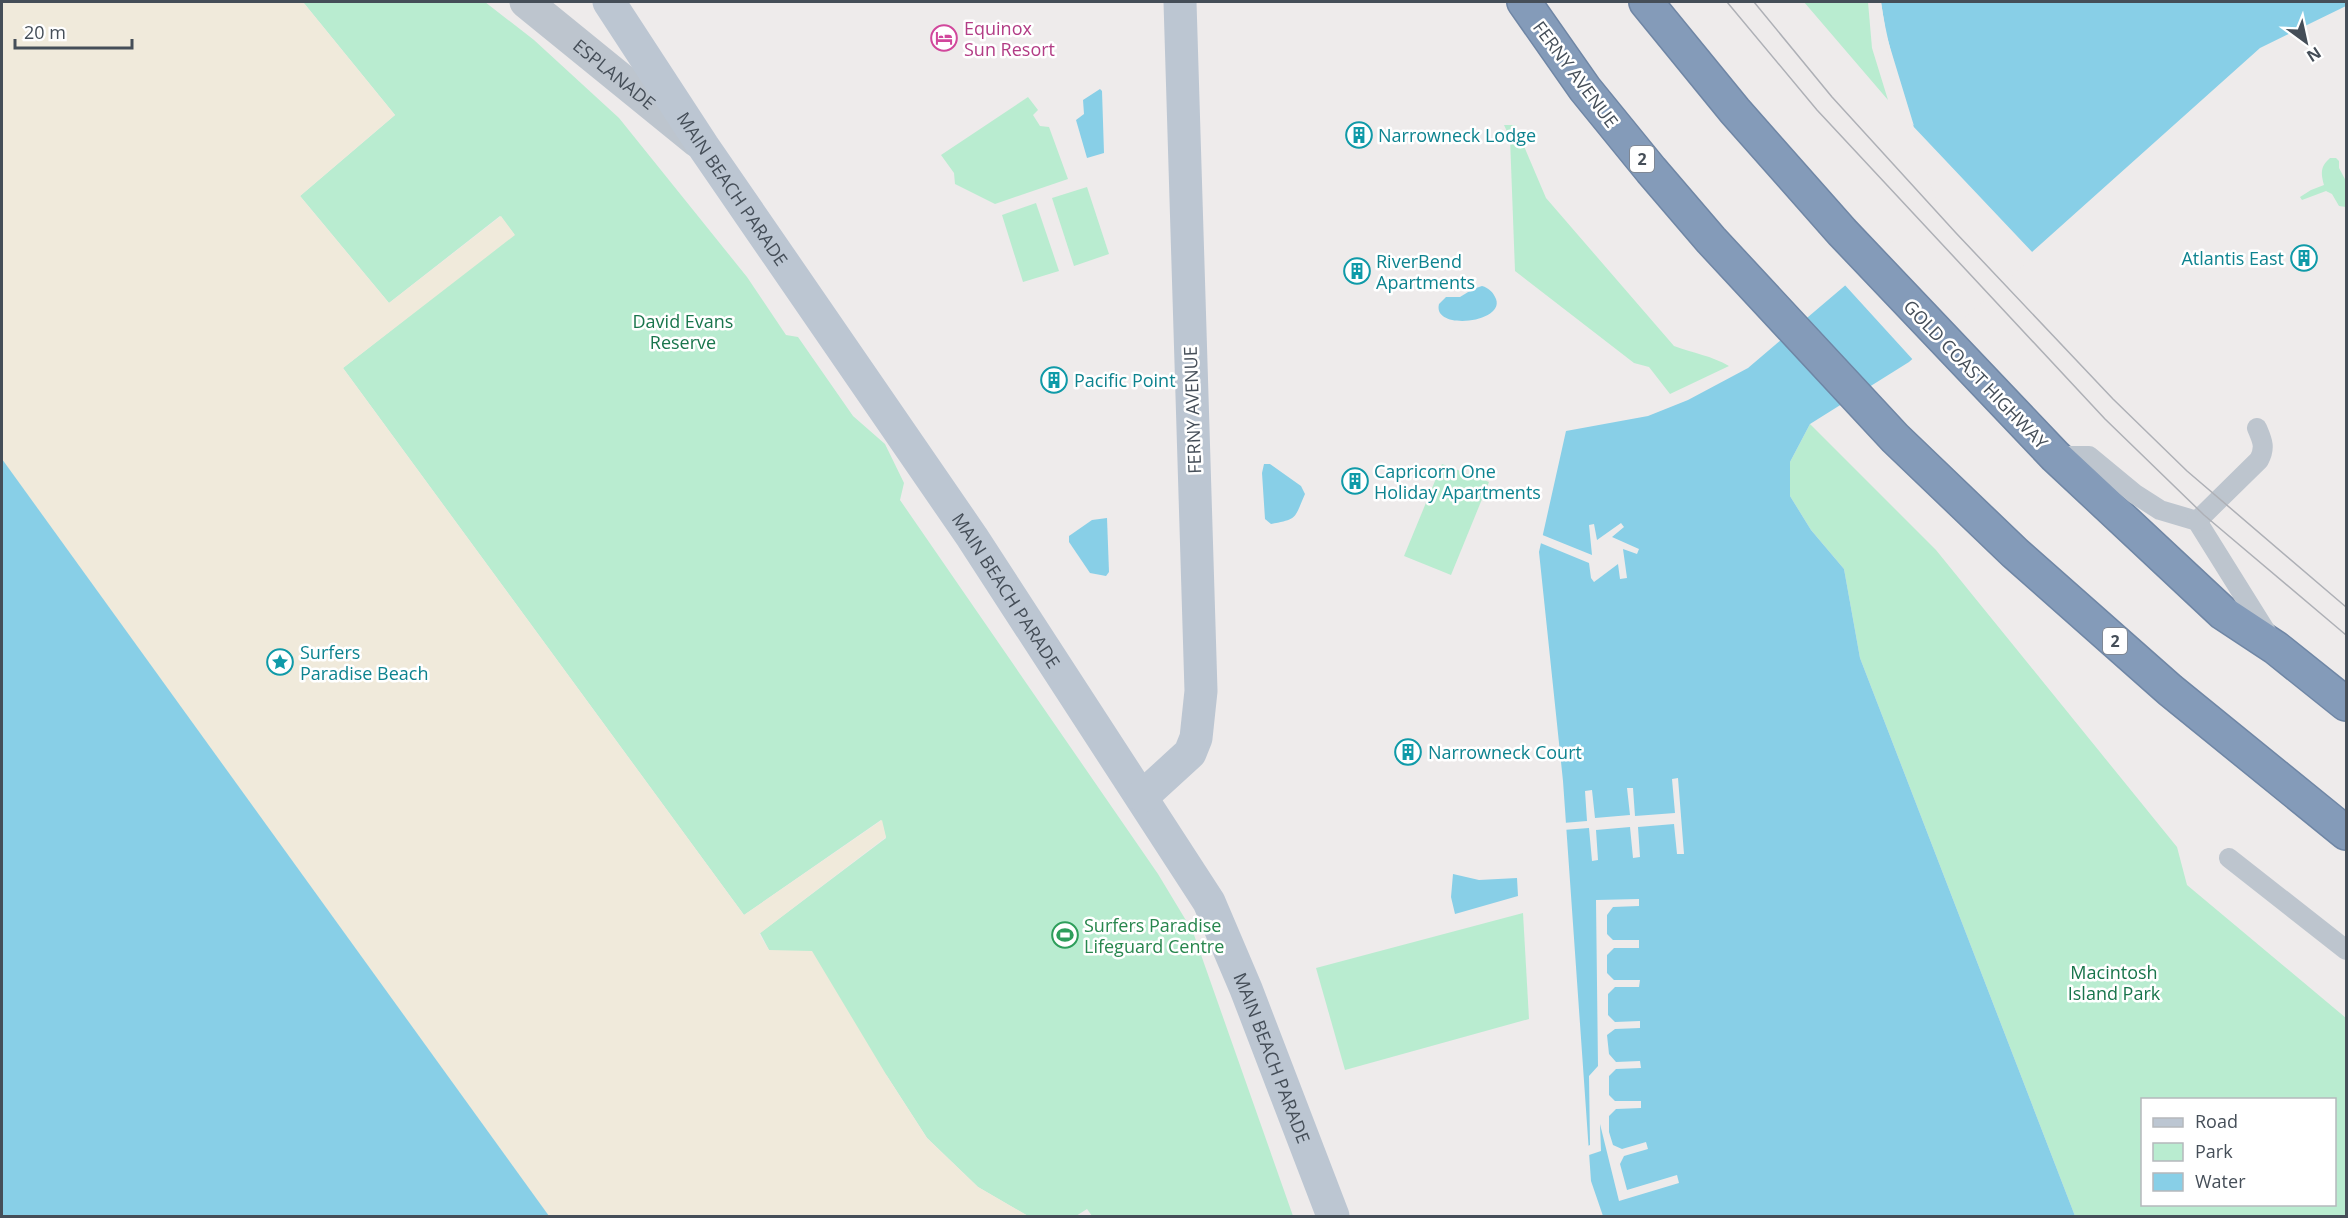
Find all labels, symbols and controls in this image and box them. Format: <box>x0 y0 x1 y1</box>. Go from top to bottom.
scale bar <box>15 12 132 50</box>
north arrow <box>2276 12 2336 72</box>
place label: Equinox Sun Resort <box>964 16 1055 61</box>
street label: FERNY AVENUE <box>1528 16 1624 132</box>
text: 20 m <box>24 20 66 44</box>
hotel icon: Equinox Sun Resort <box>929 23 959 53</box>
street label: ESPLANADE <box>568 33 661 115</box>
text: N <box>2303 42 2326 67</box>
street label: MAIN BEACH PARADE <box>672 107 794 270</box>
building icon: Narrowneck Lodge <box>1344 120 1374 150</box>
place label: Narrowneck Lodge <box>1378 123 1536 147</box>
road number: 2 <box>1630 146 1654 172</box>
building icon: Atlantis East <box>2289 243 2319 273</box>
place label: Atlantis East <box>2181 246 2284 270</box>
place label: RiverBend Apartments <box>1376 249 1475 294</box>
building icon: RiverBend Apartments <box>1342 256 1372 286</box>
street label: GOLD COAST HIGHWAY <box>1899 294 2054 454</box>
park label: David Evans Reserve <box>633 309 733 354</box>
street label: FERNY AVENUE <box>1178 346 1206 474</box>
building icon: Pacific Point <box>1039 365 1069 395</box>
place label: Pacific Point <box>1074 368 1176 392</box>
place label: Capricorn One Holiday Apartments <box>1374 459 1541 504</box>
building icon: Capricorn One Holiday Apartments <box>1340 466 1370 496</box>
street label: MAIN BEACH PARADE <box>947 508 1066 673</box>
road number: 2 <box>2103 628 2127 654</box>
place label: Surfers Paradise Beach <box>300 640 429 685</box>
place icon: Surfers Paradise Beach <box>265 647 295 677</box>
building icon: Narrowneck Court <box>1393 737 1423 767</box>
place label: Narrowneck Court <box>1428 740 1582 764</box>
place label: Surfers Paradise Lifeguard Centre <box>1084 913 1224 958</box>
sports icon: Surfers Paradise Lifeguard Centre <box>1050 920 1080 950</box>
park label: Macintosh Island Park <box>2068 960 2161 1005</box>
street label: MAIN BEACH PARADE <box>1228 969 1316 1147</box>
legend <box>2141 1098 2336 1206</box>
text: Road <box>2195 1109 2238 1133</box>
text: Park <box>2195 1139 2233 1163</box>
text: Water <box>2195 1169 2246 1193</box>

